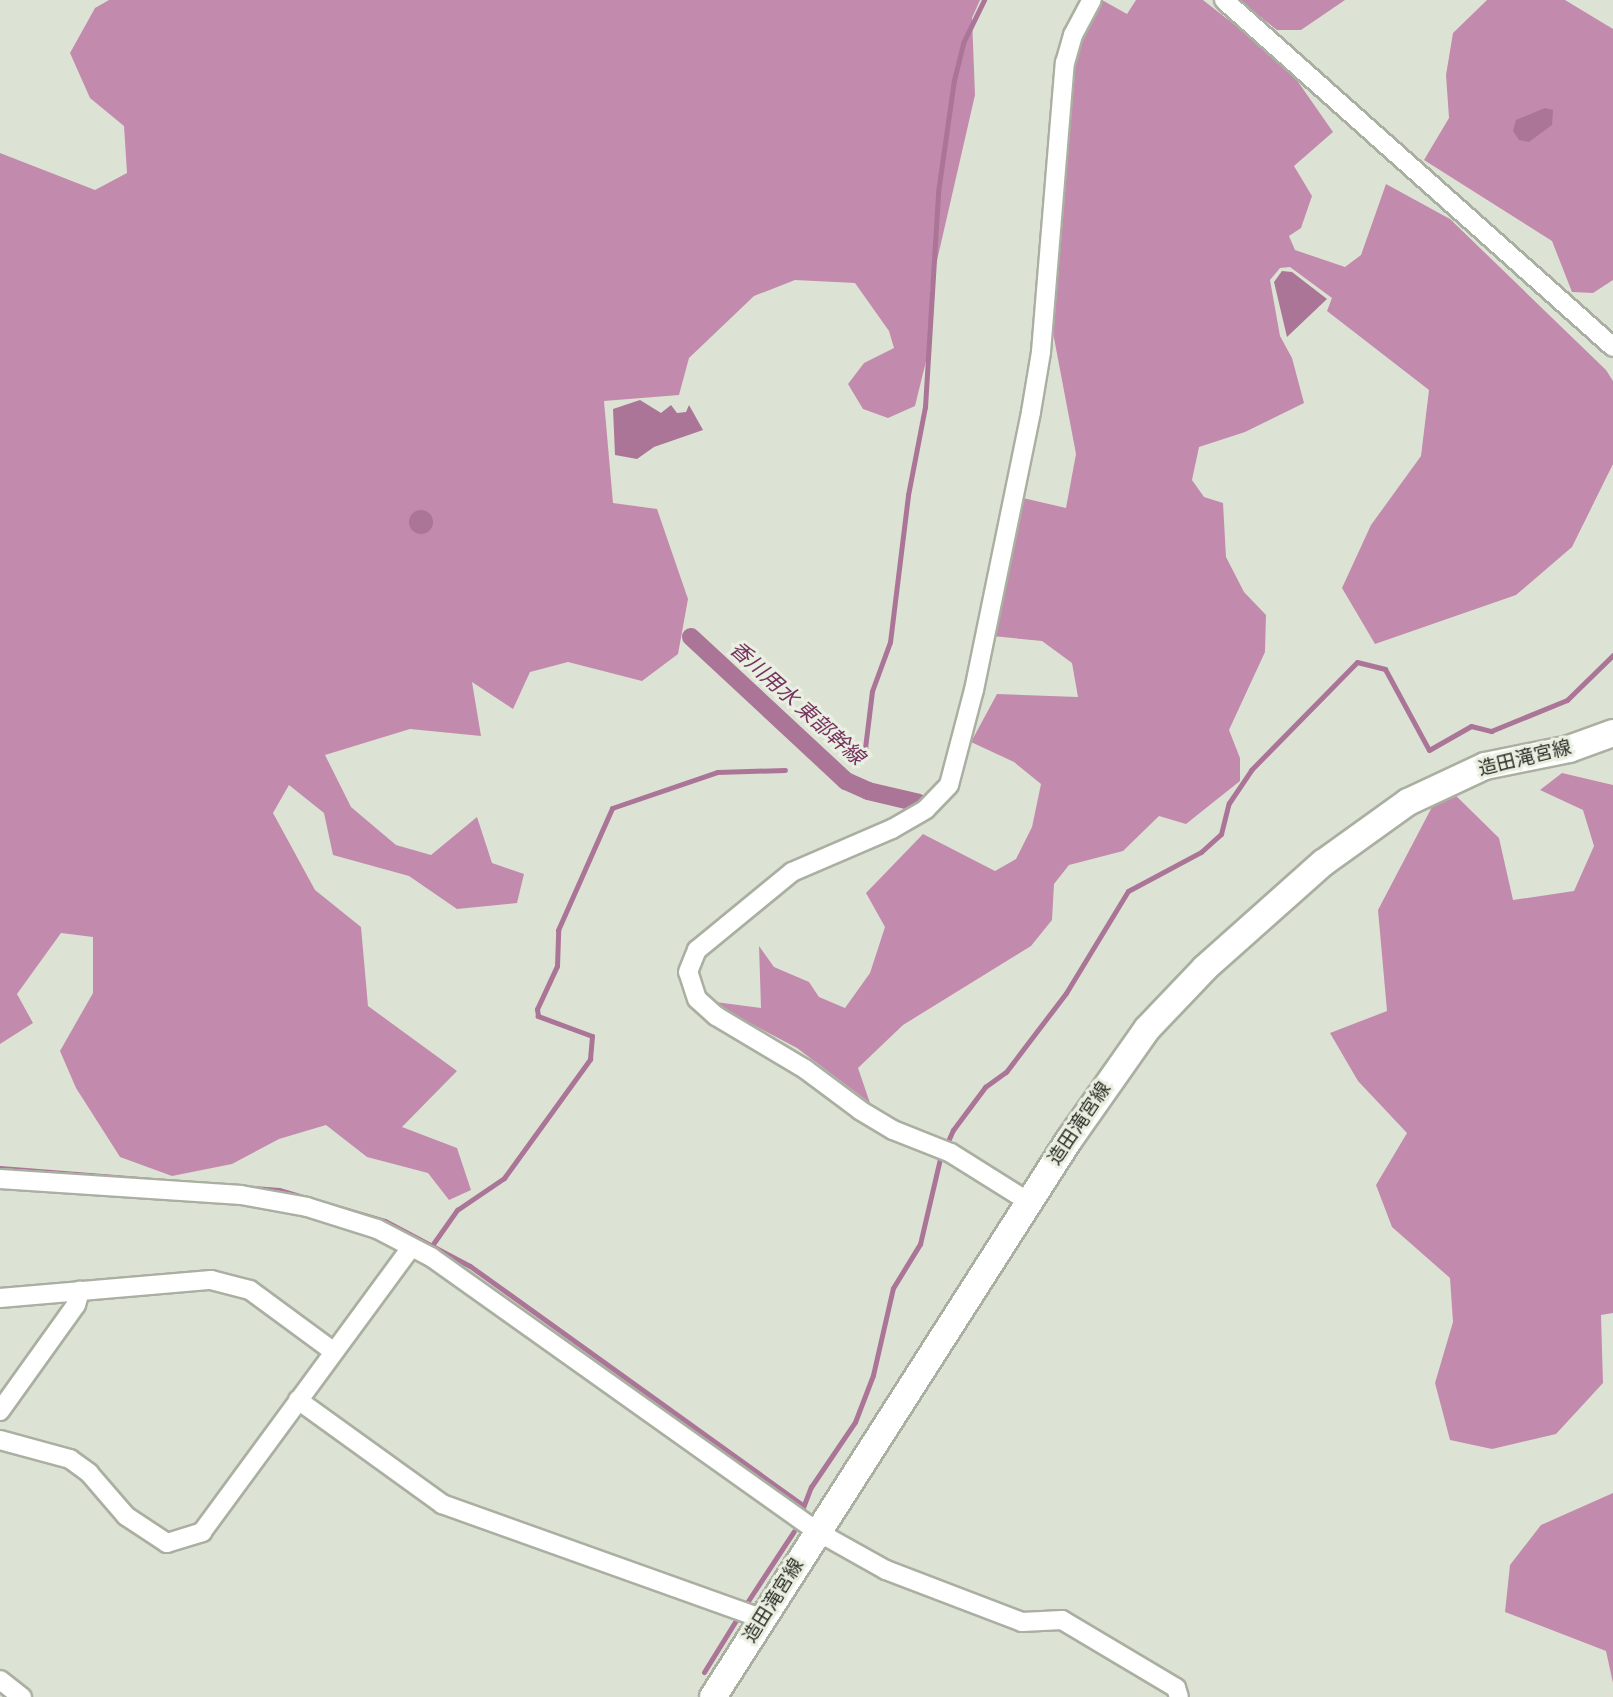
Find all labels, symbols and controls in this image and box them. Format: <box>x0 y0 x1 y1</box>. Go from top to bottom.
water label: 香川用水 東部幹線 <box>725 636 869 770</box>
street label: 造田滝宮線 <box>1476 736 1574 782</box>
street label: 造田滝宮線 <box>1044 1078 1116 1170</box>
street label: 造田滝宮線 <box>739 1555 809 1647</box>

